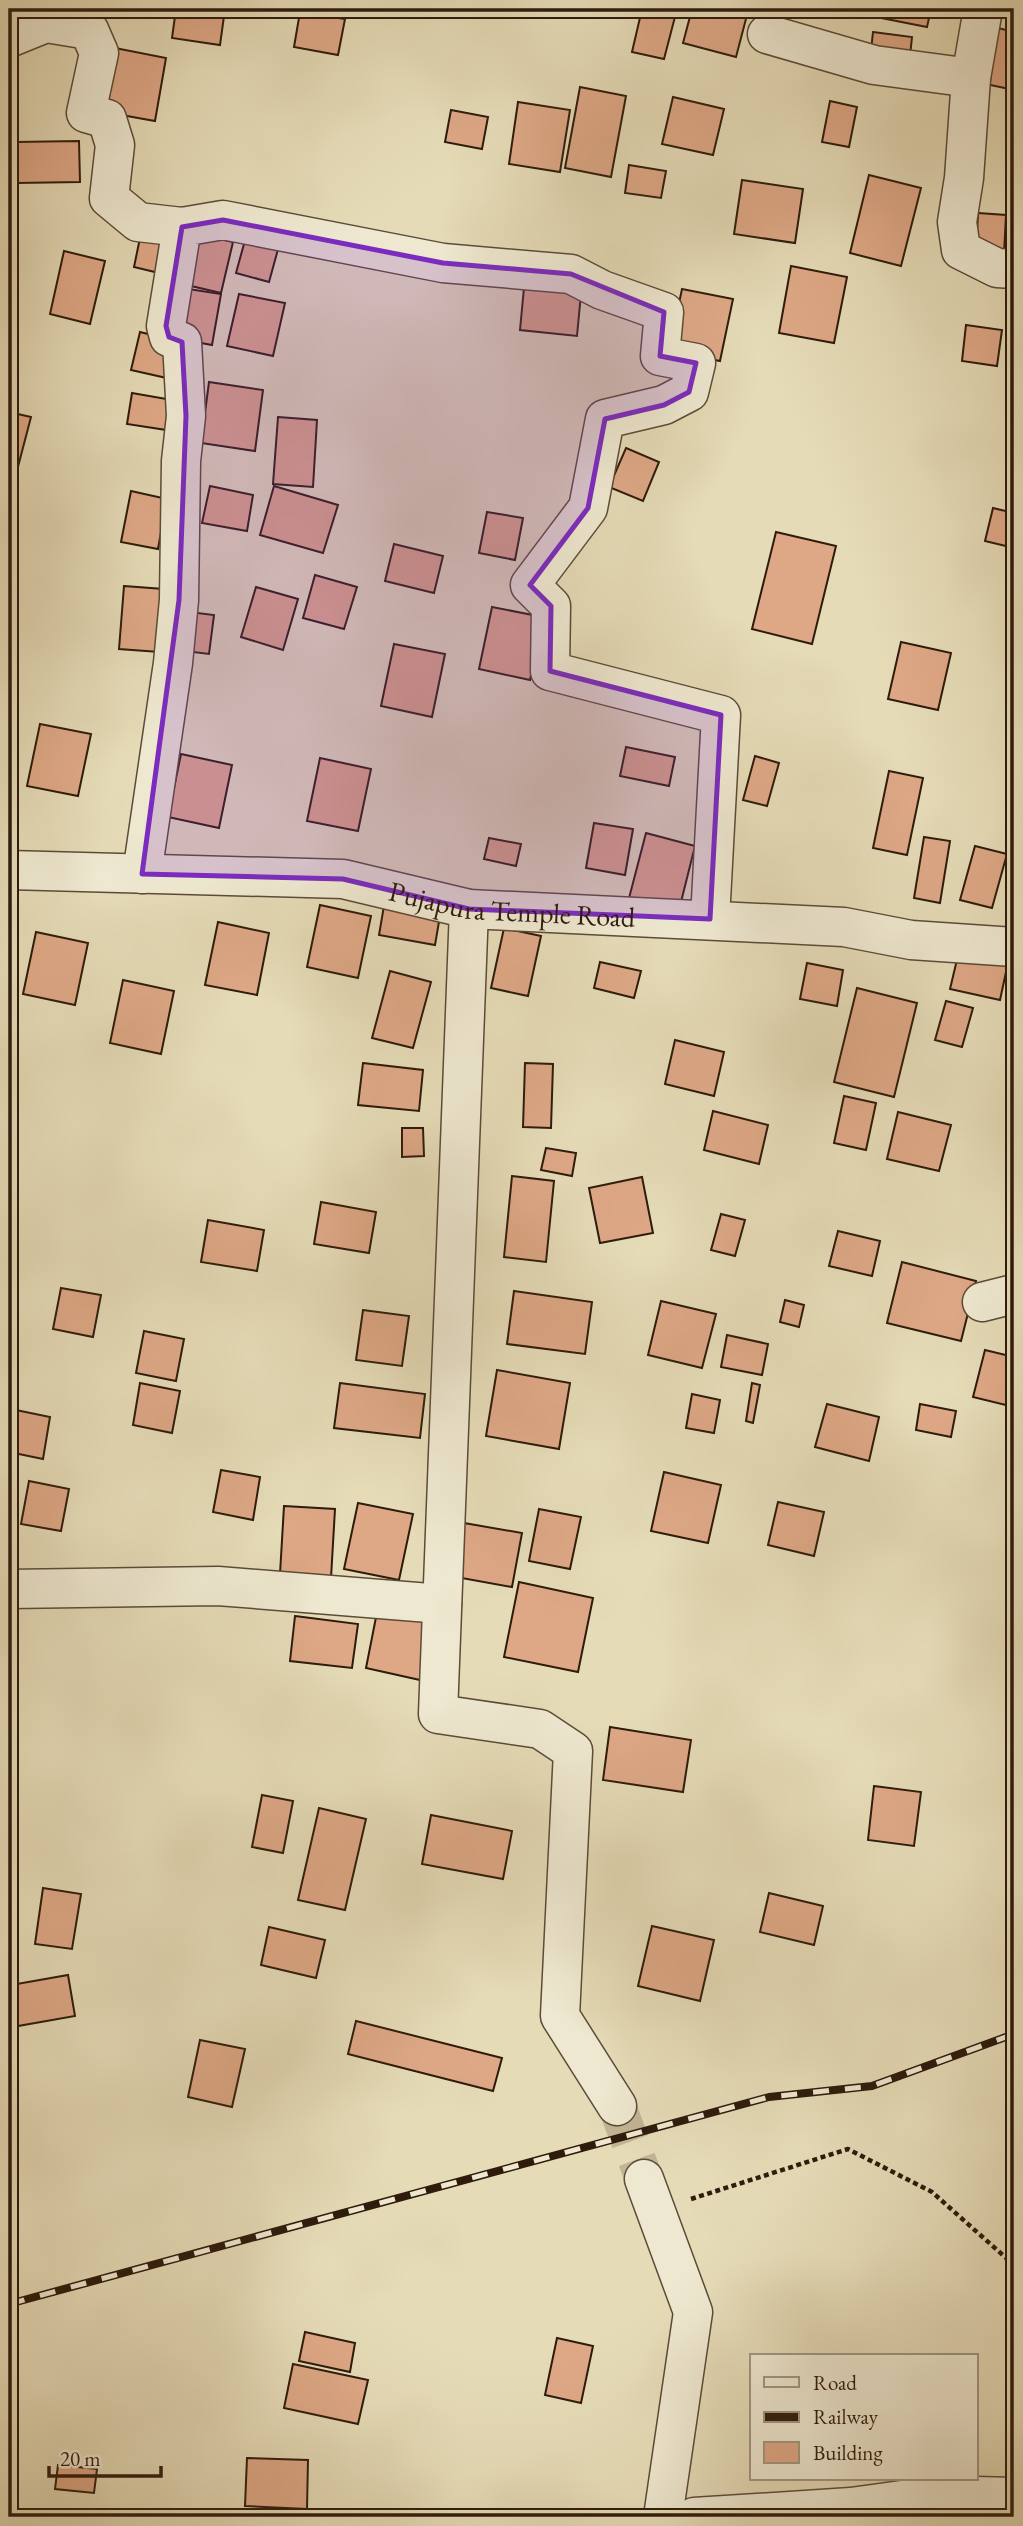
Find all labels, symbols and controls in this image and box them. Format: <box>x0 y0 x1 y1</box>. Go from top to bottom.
street label: Pujapura Temple Road <box>386 873 637 935</box>
legend <box>750 2354 978 2480</box>
text: Road <box>813 2369 857 2396</box>
text: Railway <box>813 2403 879 2430</box>
scale bar <box>49 2435 161 2479</box>
text: Building <box>813 2439 883 2466</box>
text: 20 m <box>60 2445 101 2472</box>

